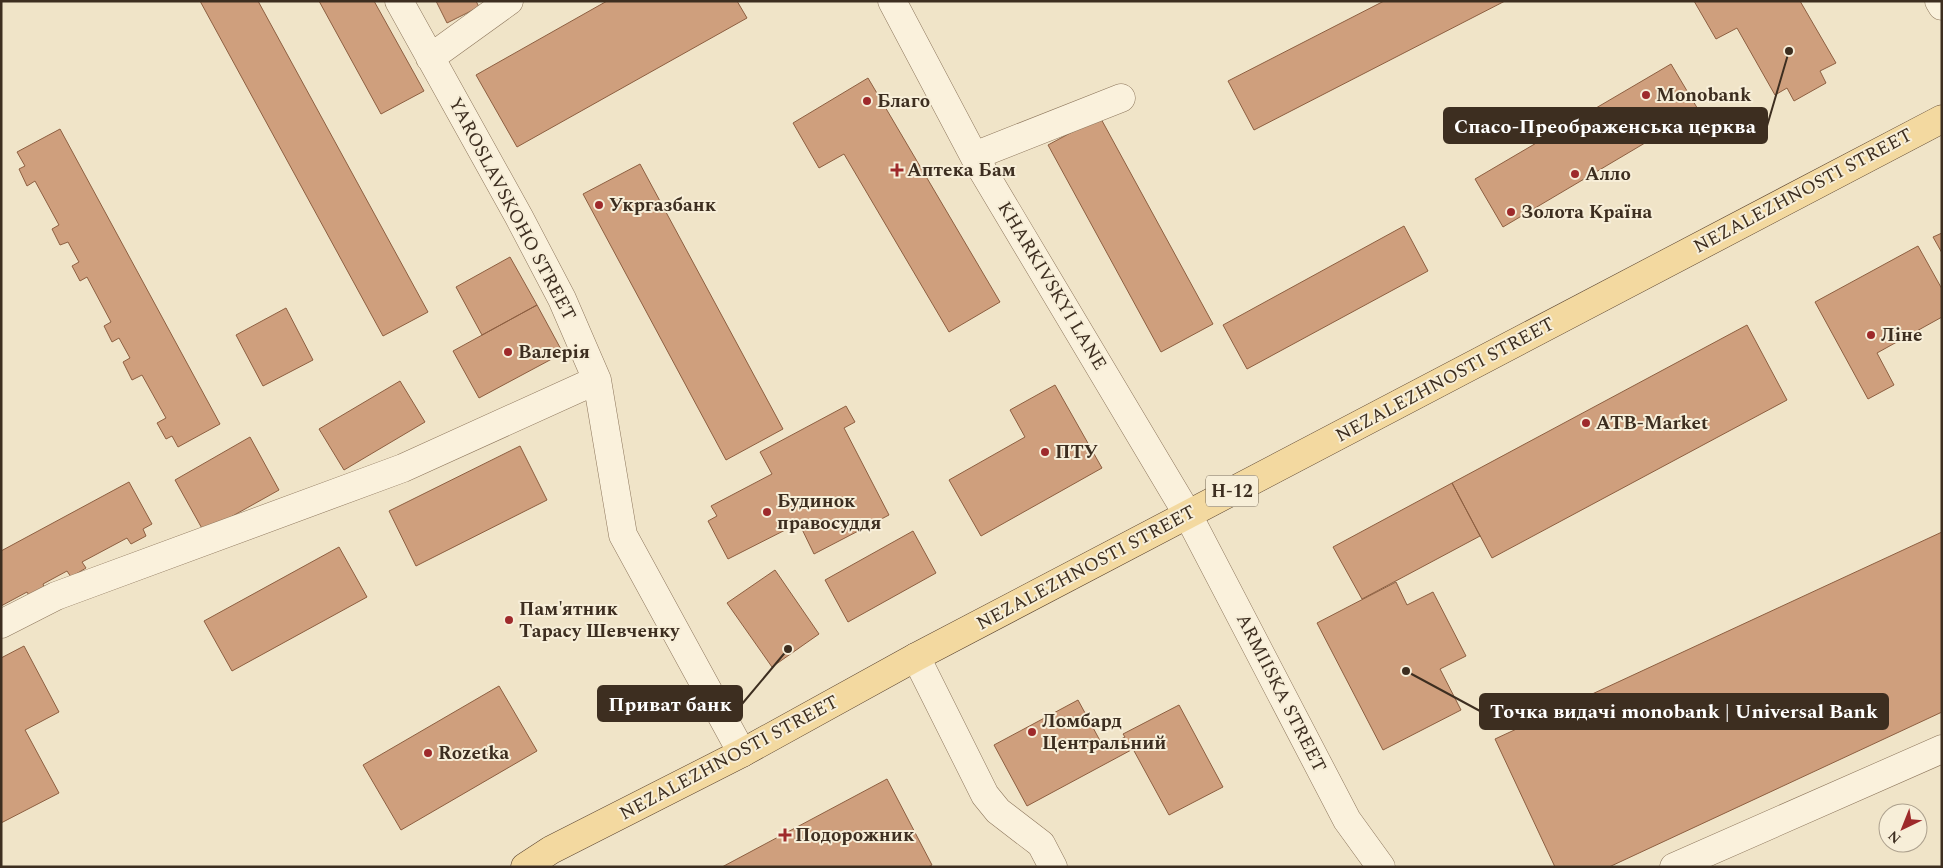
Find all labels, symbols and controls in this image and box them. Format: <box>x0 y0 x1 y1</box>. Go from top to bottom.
place label: Monobank <box>1656 81 1752 110</box>
place label: Благо <box>877 87 930 116</box>
marker: Monobank <box>1640 89 1652 101</box>
street label: YAROSLAVSKOHO STREET <box>441 92 583 326</box>
marker: Благо <box>861 95 873 107</box>
callout: Спасо-Преображенська церква <box>1444 108 1767 143</box>
text: Спасо-Преображенська церква <box>1454 112 1757 142</box>
street label: NEZALEZHNOSTI STREET <box>1688 121 1918 261</box>
place label: Аптека Бам <box>907 156 1016 185</box>
place label: Алло <box>1585 160 1631 189</box>
marker: Аптека Бам <box>891 164 903 176</box>
marker: Алло <box>1569 168 1581 180</box>
place label: Укргазбанк <box>609 191 717 220</box>
street label: KHARKIVSKYI LANE <box>990 196 1114 376</box>
place label: Золота Країна <box>1521 198 1653 227</box>
marker: Укргазбанк <box>593 199 605 211</box>
marker: Золота Країна <box>1505 206 1517 218</box>
street label: NEZALEZHNOSTI STREET <box>1330 310 1560 450</box>
place label: Ліне <box>1881 321 1922 350</box>
marker: Ліне <box>1865 329 1877 341</box>
place label: Валерія <box>518 338 590 367</box>
marker: Валерія <box>502 346 514 358</box>
place label: ATB-Market <box>1596 409 1708 438</box>
marker: ATB-Market <box>1580 417 1592 429</box>
place label: ПТУ <box>1055 438 1098 467</box>
marker: ПТУ <box>1039 446 1051 458</box>
road number: Н-12 <box>1206 476 1258 506</box>
place label: Будинок правосуддя <box>777 487 881 538</box>
street label: NEZALEZHNOSTI STREET <box>971 498 1201 638</box>
marker: Будинок правосуддя <box>761 506 773 518</box>
place label: Пам'ятник Тарасу Шевченку <box>519 595 680 646</box>
street label: ARMIISKA STREET <box>1228 608 1334 778</box>
marker: Пам'ятник Тарасу Шевченку <box>503 614 515 626</box>
callout: Приват банк <box>598 686 742 721</box>
street label: NEZALEZHNOSTI STREET <box>614 688 844 828</box>
text: Приват банк <box>608 690 732 720</box>
callout: Точка видачі monobank | Universal Bank <box>1480 694 1888 729</box>
text: Точка видачі monobank | Universal Bank <box>1490 697 1878 727</box>
place label: Ломбард Центральний <box>1042 707 1166 758</box>
marker: Ломбард Центральний <box>1026 726 1038 738</box>
place label: Rozetka <box>438 739 510 768</box>
marker: Rozetka <box>422 747 434 759</box>
north arrow <box>1878 803 1928 853</box>
place label: Подорожник <box>795 821 915 850</box>
text: N <box>1883 826 1906 849</box>
marker: Подорожник <box>779 829 791 841</box>

